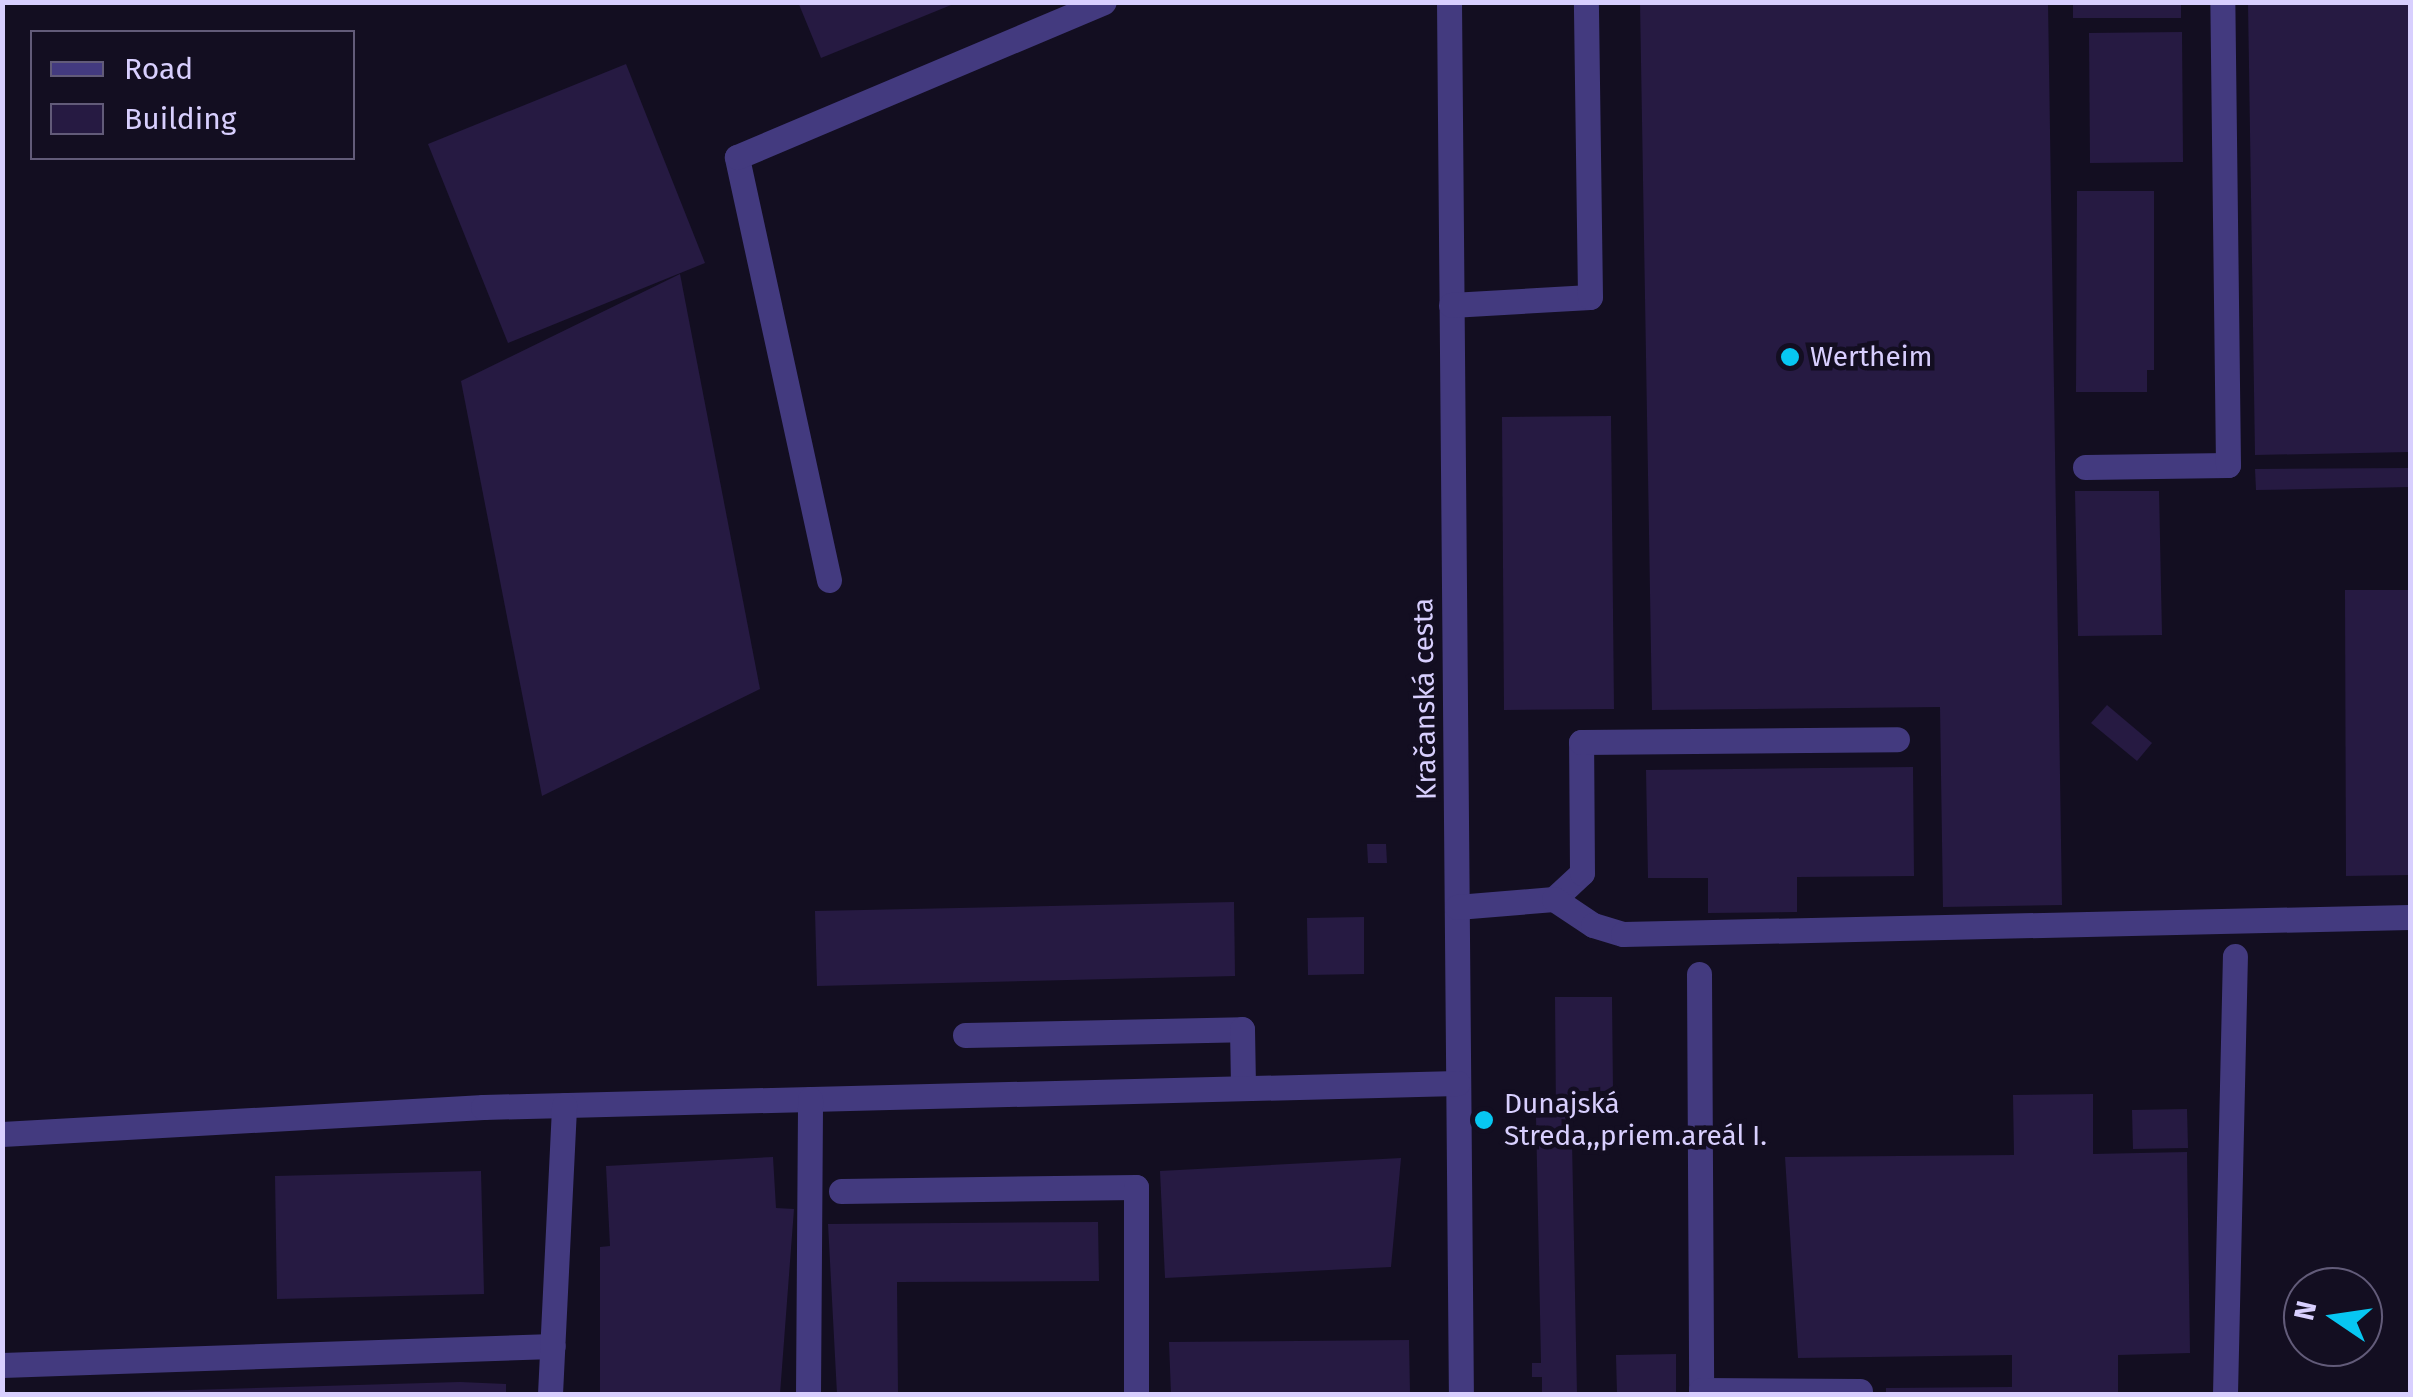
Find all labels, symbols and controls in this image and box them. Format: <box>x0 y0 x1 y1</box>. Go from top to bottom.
legend <box>30 30 355 160</box>
text: Road <box>124 51 193 87</box>
text: Building <box>124 101 236 137</box>
place label: Wertheim <box>1810 340 1933 374</box>
marker: Wertheim <box>1779 346 1801 368</box>
street label: Kračanská cesta <box>1406 598 1444 800</box>
place label: Dunajská Streda,,priem.areál I. <box>1504 1087 1767 1153</box>
marker: Dunajská Streda,,priem.areál I. <box>1473 1109 1495 1131</box>
north arrow <box>2283 1267 2383 1367</box>
text: N <box>2287 1298 2323 1323</box>

